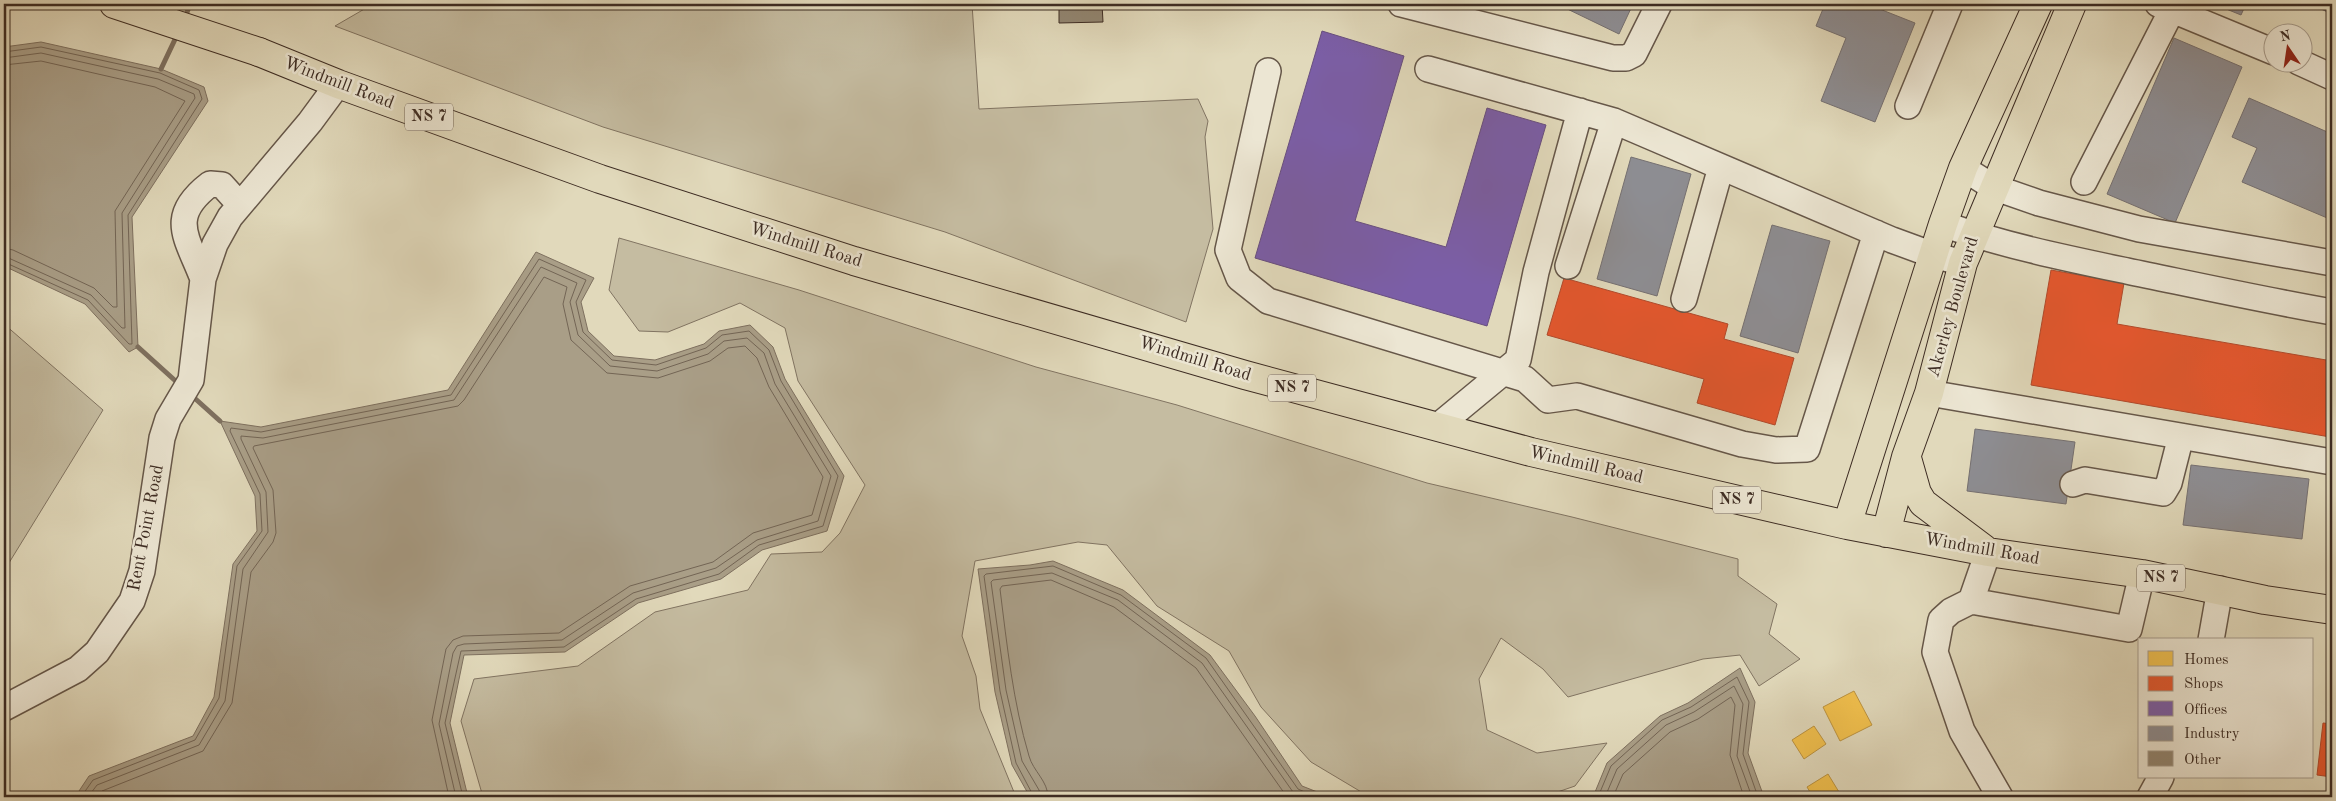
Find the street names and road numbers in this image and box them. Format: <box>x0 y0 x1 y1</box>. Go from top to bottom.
street label: Windmill Road <box>281 54 397 112</box>
road number: NS 7 <box>405 104 453 130</box>
street label: Windmill Road <box>748 219 864 271</box>
street label: Akerley Boulevard <box>1924 235 1982 379</box>
street label: Windmill Road <box>1137 333 1253 385</box>
road number: NS 7 <box>1268 374 1316 402</box>
street label: Windmill Road <box>1527 443 1645 487</box>
street label: Rent Point Road <box>125 463 167 593</box>
road number: NS 7 <box>1713 486 1761 514</box>
street label: Windmill Road <box>1923 530 2041 568</box>
road number: NS 7 <box>2137 564 2185 592</box>

